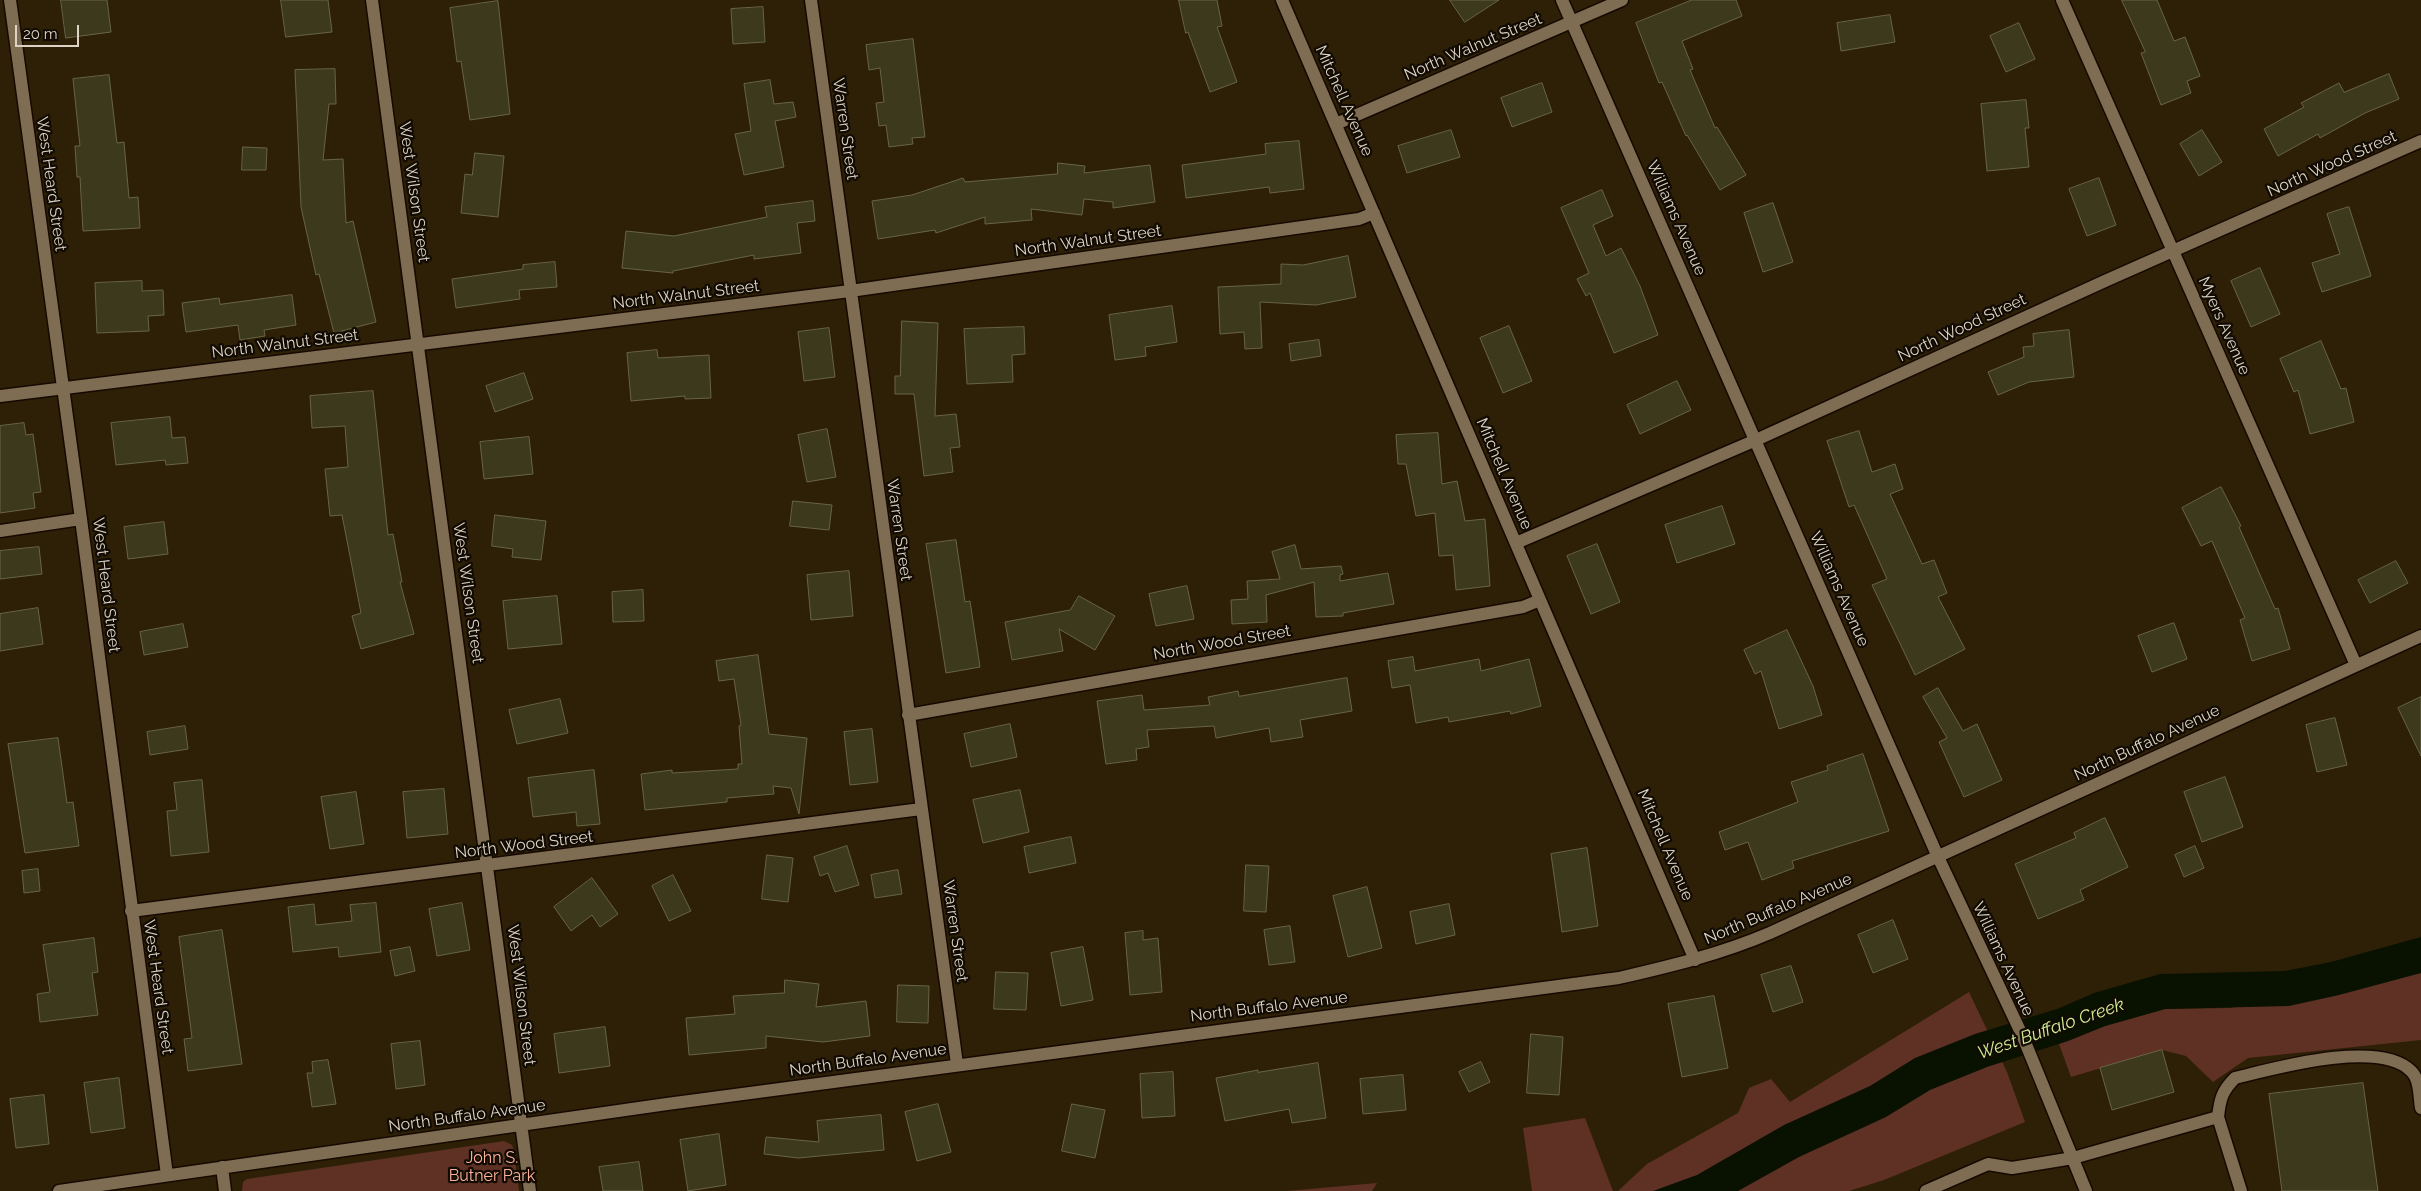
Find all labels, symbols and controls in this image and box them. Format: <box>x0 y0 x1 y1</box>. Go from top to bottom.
street label: North Walnut Street <box>1401 9 1545 85</box>
scale bar <box>18 15 81 47</box>
text: 20 m <box>23 25 58 43</box>
street label: Mitchell Avenue <box>1311 43 1377 159</box>
street label: Warren Street <box>828 77 862 181</box>
street label: West Heard Street <box>32 115 70 253</box>
street label: West Wilson Street <box>395 120 433 264</box>
street label: North Wood Street <box>2265 127 2399 201</box>
street label: Williams Avenue <box>1642 158 1710 278</box>
street label: North Walnut Street <box>1014 221 1162 261</box>
street label: Myers Avenue <box>2194 274 2254 378</box>
street label: North Walnut Street <box>612 276 760 314</box>
street label: North Wood Street <box>1895 290 2029 366</box>
street label: North Walnut Street <box>211 325 359 363</box>
street label: Mitchell Avenue <box>1472 415 1536 533</box>
street label: Warren Street <box>882 478 916 582</box>
street label: West Heard Street <box>88 516 124 654</box>
street label: West Wilson Street <box>449 521 487 665</box>
street label: Williams Avenue <box>1805 529 1873 649</box>
street label: North Wood Street <box>1152 621 1292 665</box>
street label: North Buffalo Avenue <box>2071 701 2223 785</box>
street label: Mitchell Avenue <box>1633 786 1697 904</box>
street label: North Wood Street <box>454 827 594 863</box>
street label: North Buffalo Avenue <box>1701 869 1855 949</box>
street label: Warren Street <box>938 879 972 983</box>
street label: Williams Avenue <box>1968 899 2038 1019</box>
street label: West Heard Street <box>139 918 177 1056</box>
street label: West Wilson Street <box>503 923 539 1067</box>
street label: North Buffalo Avenue <box>1189 988 1349 1026</box>
water label: West Buffalo Creek <box>1975 994 2127 1064</box>
street label: North Buffalo Avenue <box>788 1039 948 1081</box>
street label: North Buffalo Avenue <box>387 1095 547 1137</box>
park label: John S. Butner Park <box>449 1148 535 1186</box>

